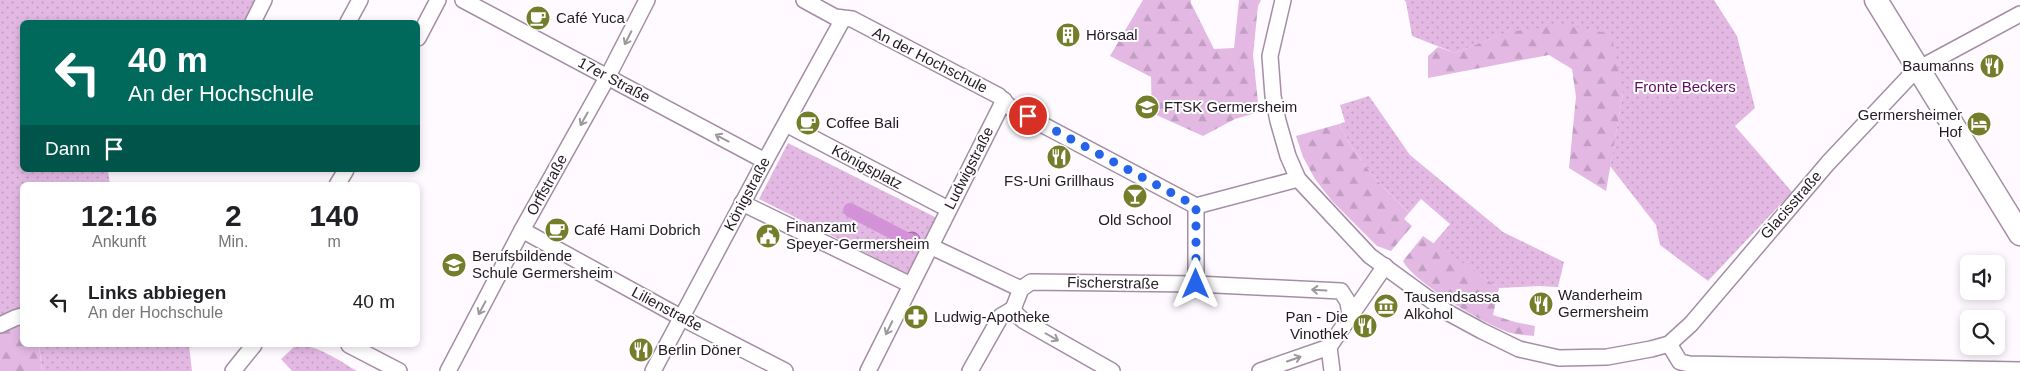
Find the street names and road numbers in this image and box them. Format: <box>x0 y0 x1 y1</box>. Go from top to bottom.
street label: An der Hochschule <box>870 23 991 96</box>
street label: 17er Straße <box>575 53 653 106</box>
street label: Ludwigstraße <box>941 124 997 212</box>
street label: Königsplatz <box>829 141 905 192</box>
street label: Orffstraße <box>523 151 570 218</box>
street label: Königstraße <box>720 154 773 233</box>
street label: Glacisstraße <box>1757 167 1825 242</box>
street label: Fischerstraße <box>1067 273 1159 292</box>
street label: Lilienstraße <box>629 283 705 334</box>

